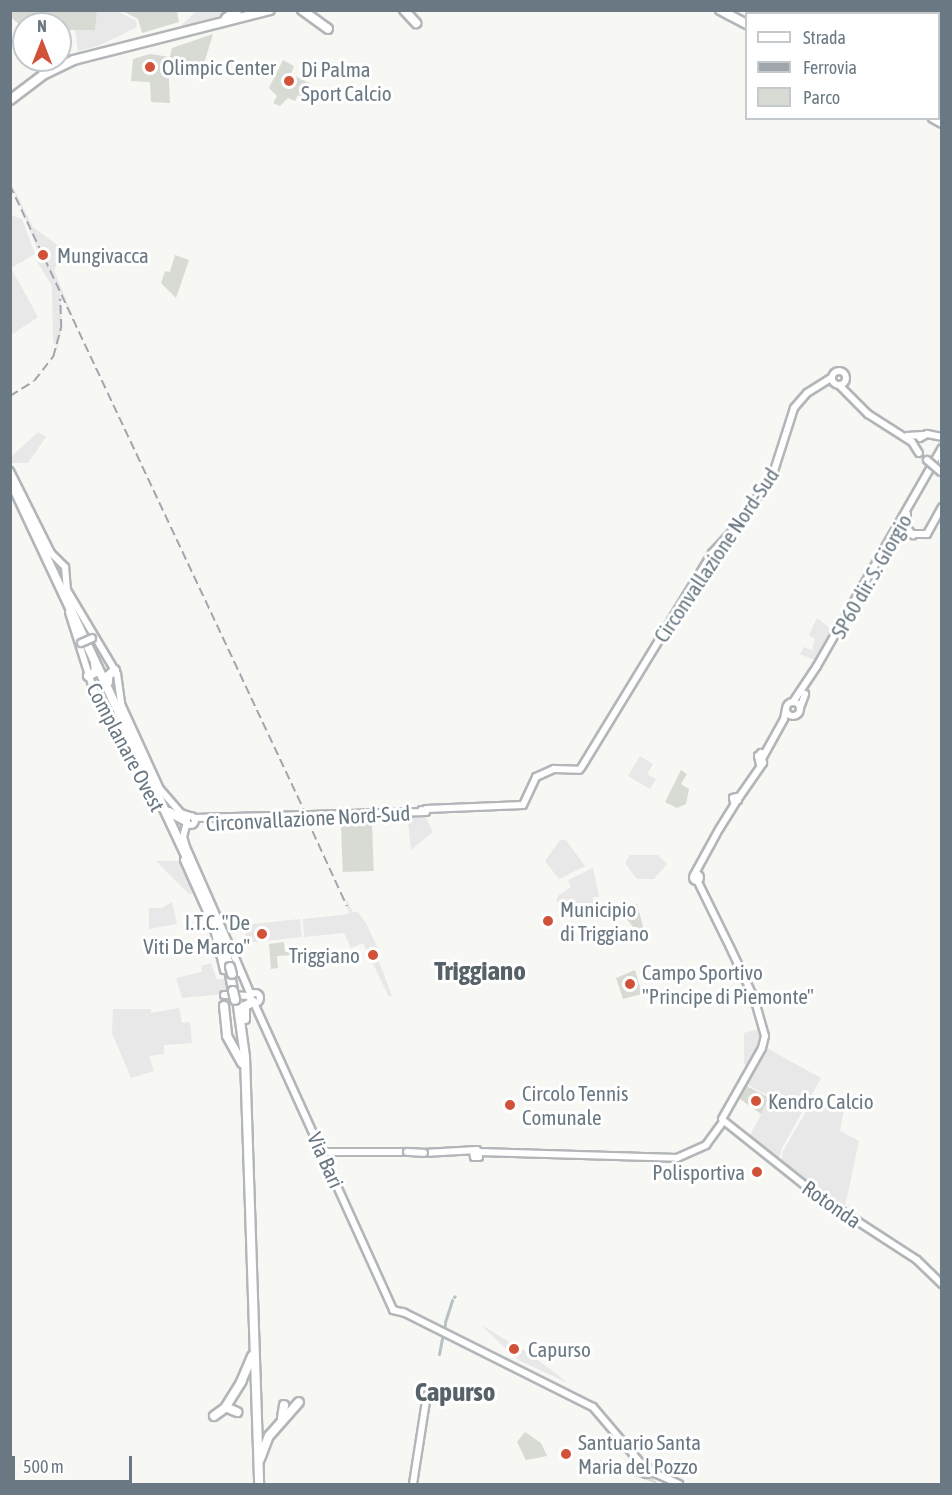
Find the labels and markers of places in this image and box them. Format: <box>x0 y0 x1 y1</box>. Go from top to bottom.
place label: Olimpic Center <box>162 54 276 80</box>
place label: Di Palma Sport Calcio <box>301 56 392 106</box>
marker: Olimpic Center <box>143 60 157 74</box>
marker: Di Palma Sport Calcio <box>282 74 296 88</box>
place label: Mungivacca <box>57 242 149 268</box>
marker: Mungivacca <box>34 246 52 264</box>
place label: Municipio di Triggiano <box>560 896 649 946</box>
place label: I.T.C. "De Viti De Marco" <box>143 909 250 959</box>
marker: Municipio di Triggiano <box>541 914 555 928</box>
marker: I.T.C. "De Viti De Marco" <box>255 927 269 941</box>
place label: Triggiano <box>289 942 360 968</box>
marker: Triggiano <box>364 946 382 964</box>
place label: Campo Sportivo "Principe di Piemonte" <box>642 959 814 1009</box>
marker: Campo Sportivo "Principe di Piemonte" <box>623 977 637 991</box>
place label: Circolo Tennis Comunale <box>522 1080 628 1130</box>
place label: Kendro Calcio <box>768 1088 874 1114</box>
marker: Kendro Calcio <box>749 1094 763 1108</box>
marker: Circolo Tennis Comunale <box>503 1098 517 1112</box>
place label: Polisportiva <box>652 1159 745 1185</box>
marker: Polisportiva <box>750 1165 764 1179</box>
place label: Capurso <box>528 1336 591 1362</box>
marker: Capurso <box>505 1340 523 1358</box>
place label: Santuario Santa Maria del Pozzo <box>578 1429 701 1479</box>
marker: Santuario Santa Maria del Pozzo <box>559 1447 573 1461</box>

